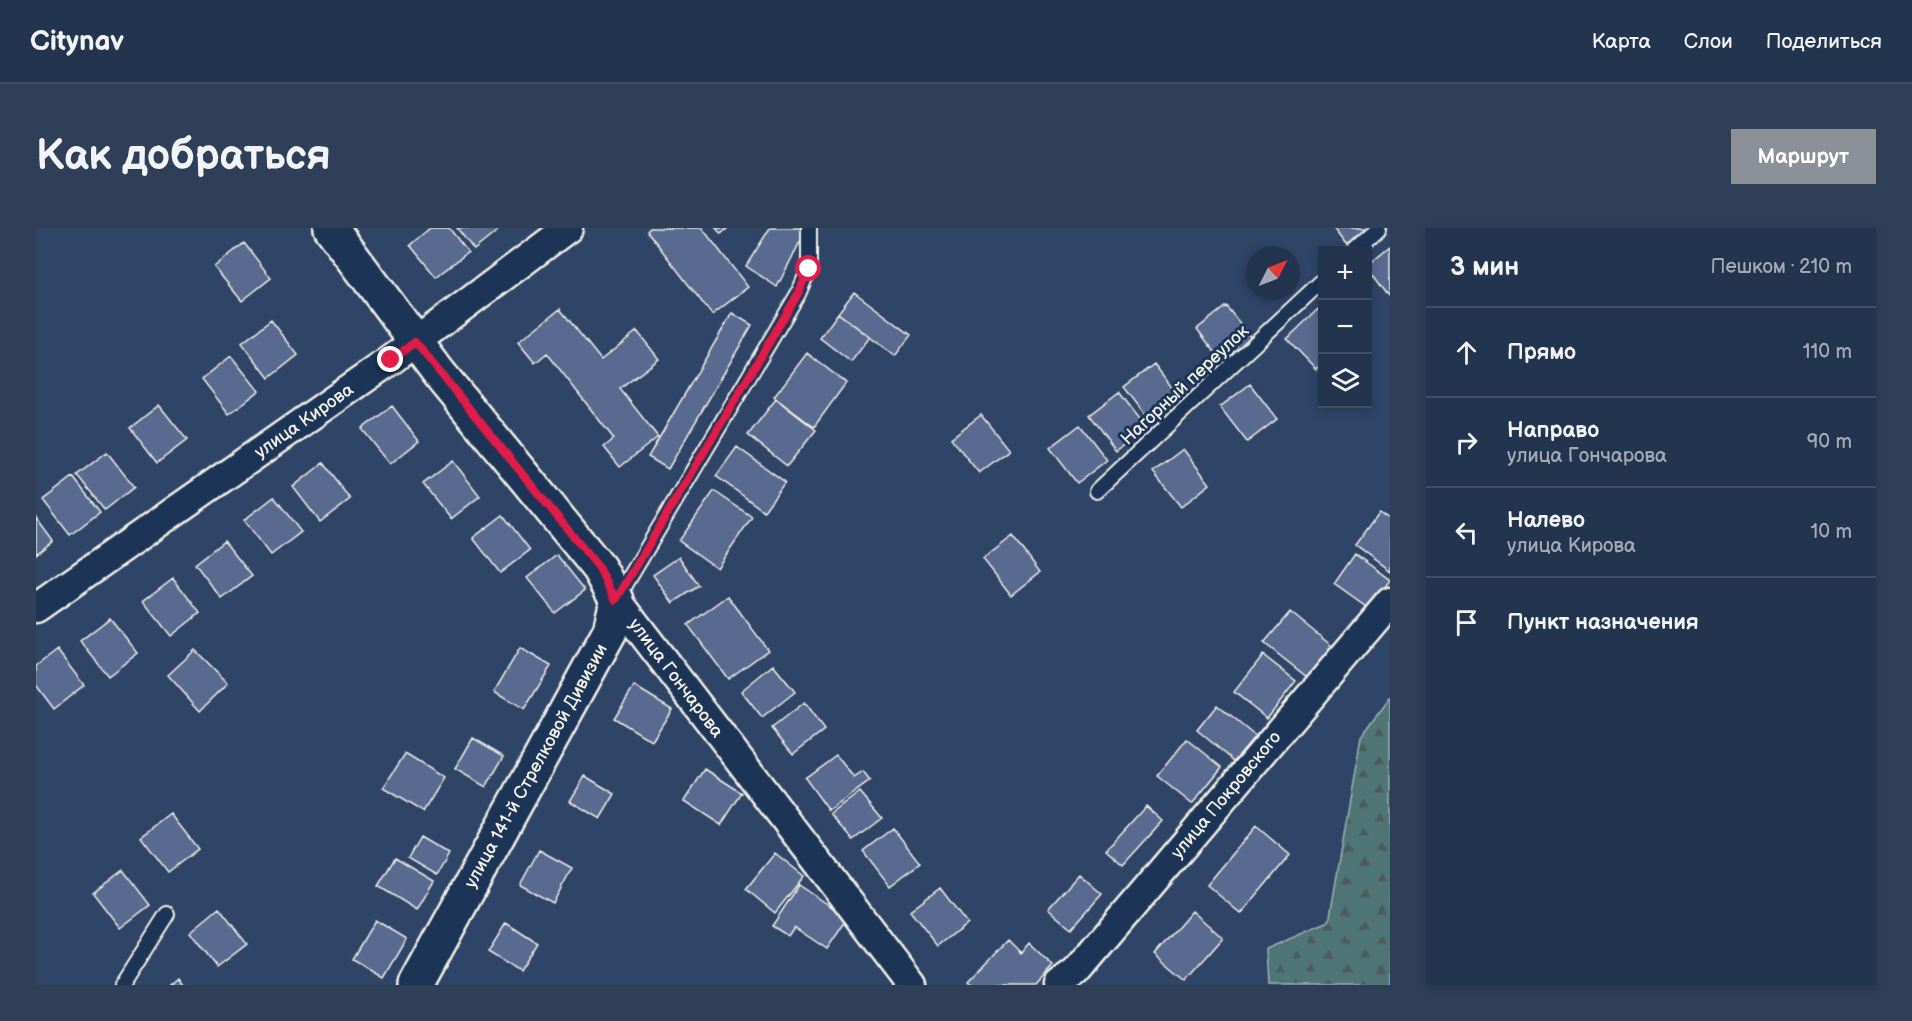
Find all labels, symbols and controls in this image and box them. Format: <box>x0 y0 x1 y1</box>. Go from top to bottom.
text: Citynav <box>30 25 124 58</box>
text: Карта <box>1592 29 1651 54</box>
text: Слои <box>1684 29 1733 54</box>
text: Поделиться <box>1766 29 1882 54</box>
button: Маршрут <box>1731 129 1876 184</box>
text: Как добраться <box>36 131 331 182</box>
north arrow <box>1246 246 1300 300</box>
map controls <box>1318 246 1372 408</box>
button: + <box>1318 246 1372 300</box>
text: 3 мин <box>1450 252 1519 283</box>
route start <box>795 255 821 281</box>
text: Пешком · 210 m <box>1711 255 1852 279</box>
button: − <box>1318 300 1372 354</box>
street label: Нагорный переулок <box>1117 320 1253 449</box>
icon: ahead <box>1450 336 1483 369</box>
text: Прямо <box>1507 339 1576 366</box>
text: 110 m <box>1803 340 1852 364</box>
route end <box>377 346 403 372</box>
button: layers <box>1318 354 1372 408</box>
street label: улица Кирова <box>250 379 358 463</box>
text: Направо <box>1507 417 1599 444</box>
icon: right <box>1450 426 1483 459</box>
text: 90 m <box>1807 430 1852 454</box>
text: улица Гончарова <box>1507 444 1667 468</box>
text: Налево <box>1507 507 1585 534</box>
icon: left <box>1450 516 1483 549</box>
text: 10 m <box>1811 520 1852 544</box>
text: улица Кирова <box>1507 534 1636 558</box>
icon: arrive <box>1450 606 1483 639</box>
text: Пункт назначения <box>1507 609 1699 636</box>
street label: улица Гончарова <box>624 614 728 742</box>
street label: улица 141-й Стрелковой Дивизии <box>460 640 612 892</box>
street label: улица Покровского <box>1167 727 1285 863</box>

